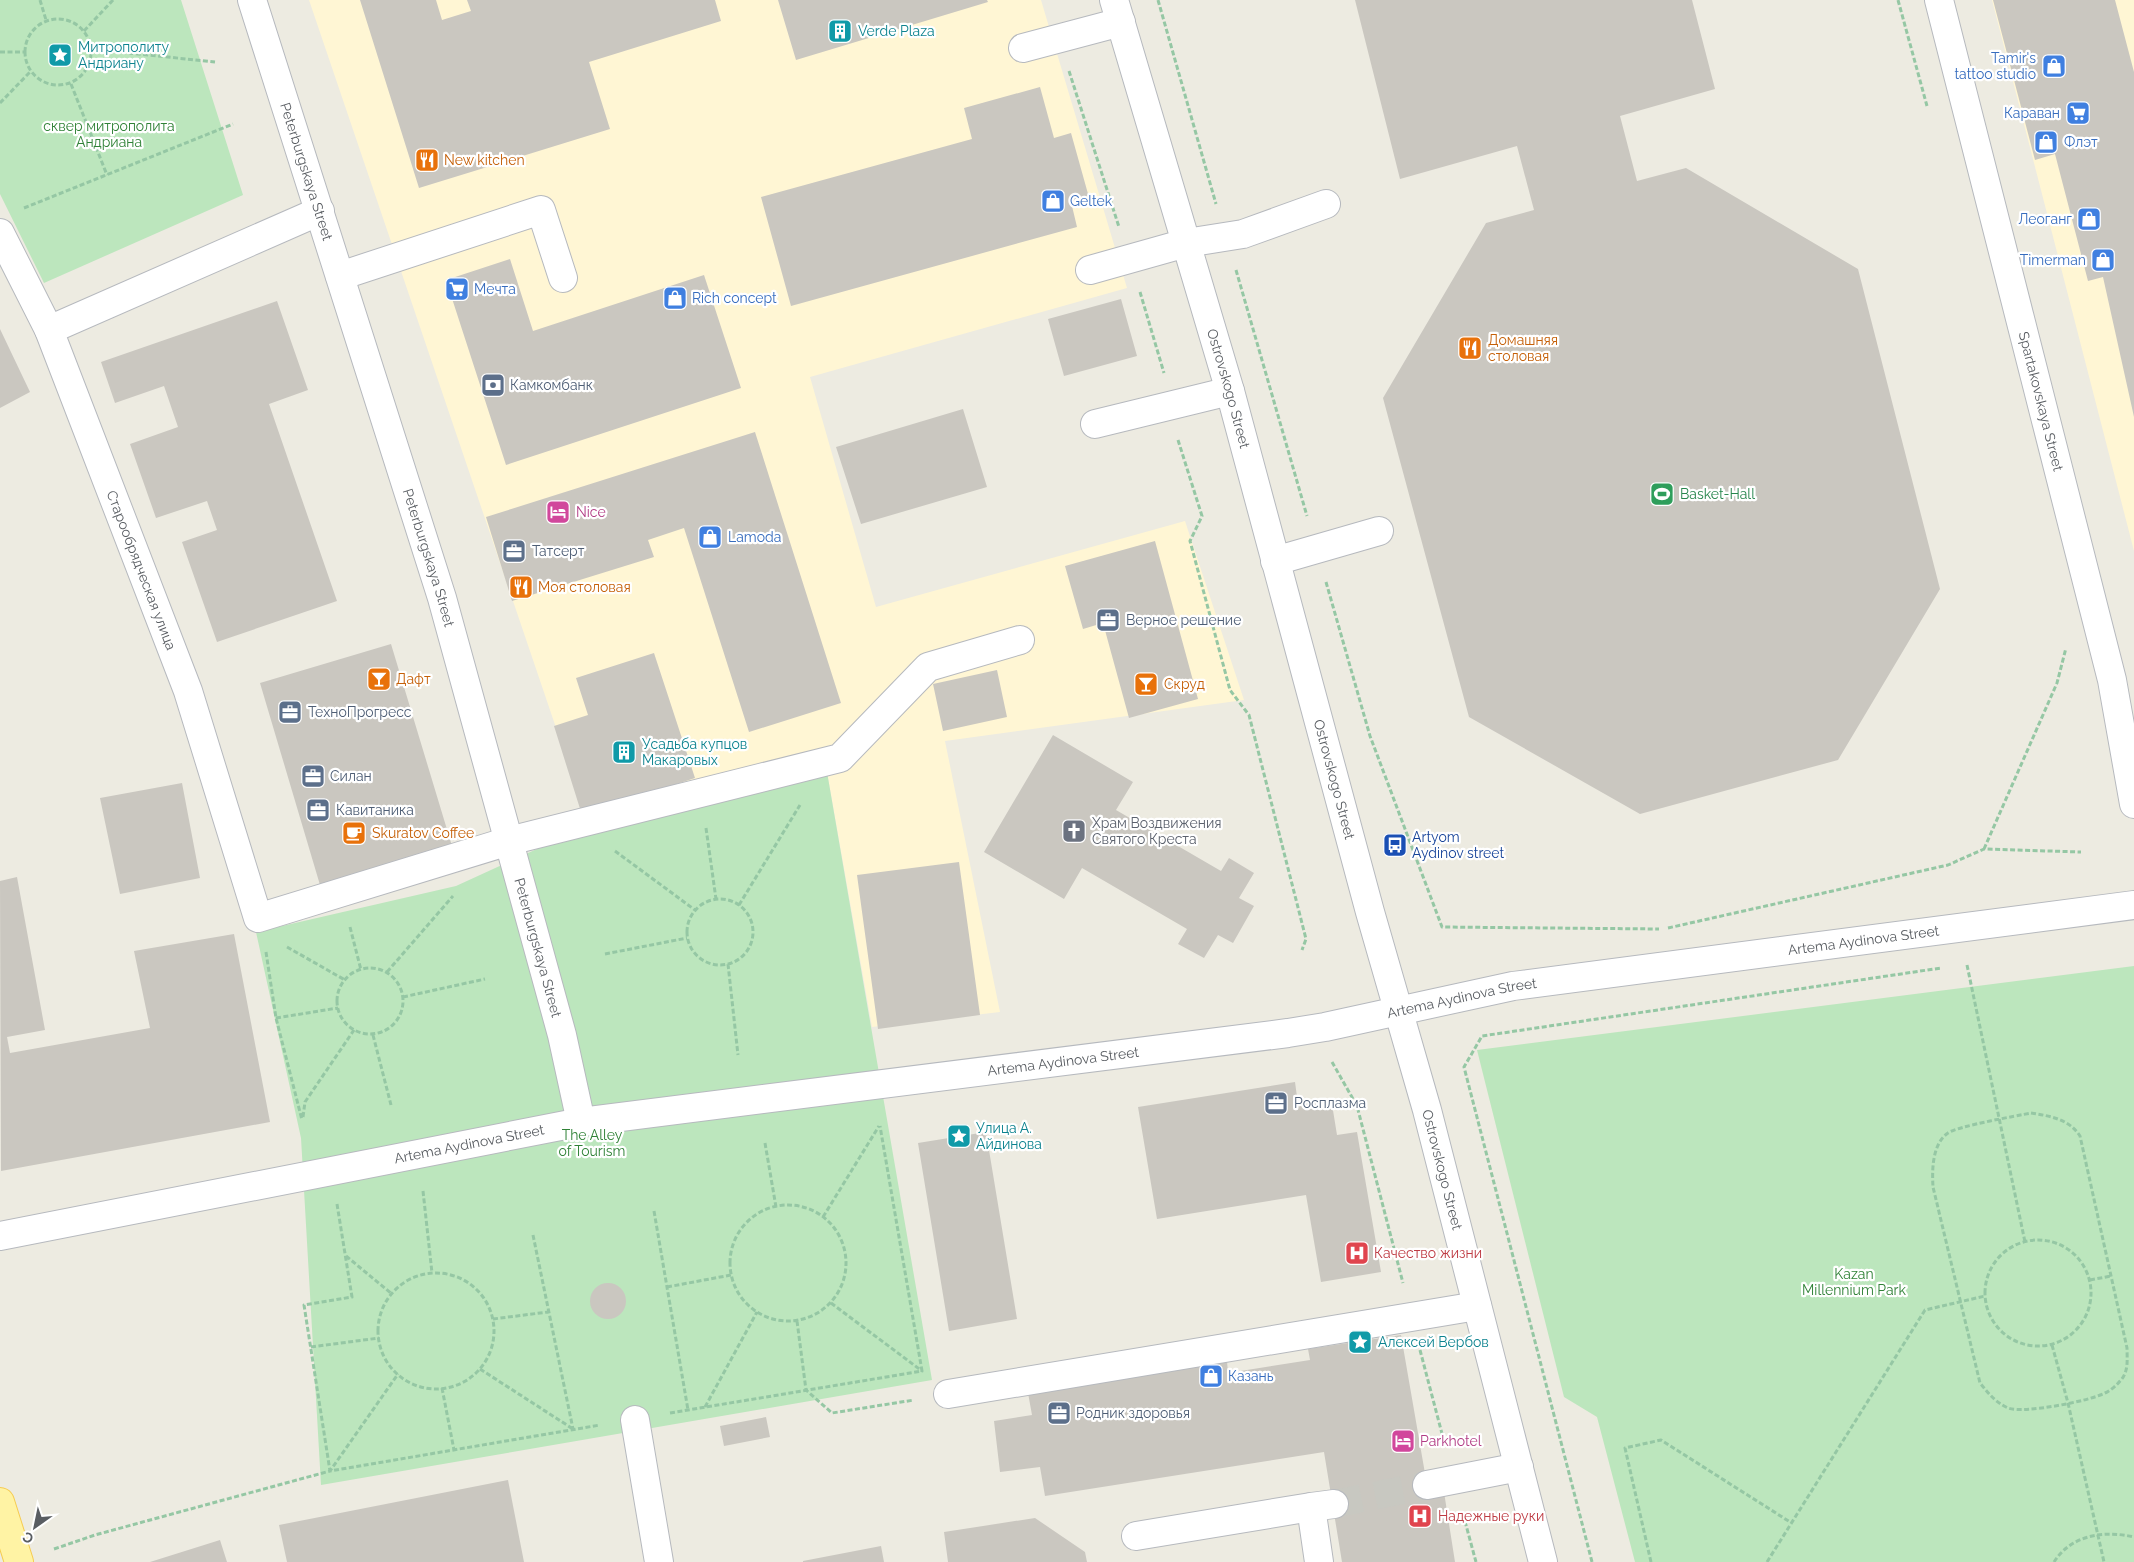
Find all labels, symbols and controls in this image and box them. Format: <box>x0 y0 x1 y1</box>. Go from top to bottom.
building icon: Verde Plaza <box>827 18 853 44</box>
place label: Verde Plaza <box>858 23 935 39</box>
place label: Митрополиту Андриану <box>78 39 169 71</box>
place icon: Митрополиту Андриану <box>47 42 73 68</box>
place label: Tamir's tattoo studio <box>1954 50 2036 82</box>
shop icon: Tamir's tattoo studio <box>2041 53 2067 79</box>
supermarket icon: Караван <box>2065 100 2091 126</box>
street label: Peterburgskaya Street <box>277 101 336 243</box>
place label: Караван <box>2004 105 2060 121</box>
park label: сквер митрополита Андриана <box>43 118 175 150</box>
shop icon: Флэт <box>2033 129 2059 155</box>
place label: Флэт <box>2064 134 2098 150</box>
restaurant icon: New kitchen <box>414 147 440 173</box>
place label: New kitchen <box>444 152 525 168</box>
shop icon: Geltek <box>1040 188 1066 214</box>
place label: Geltek <box>1070 193 1113 209</box>
shop icon: Леоганг <box>2076 206 2102 232</box>
place label: Леоганг <box>2018 211 2072 227</box>
shop icon: Timerman <box>2090 247 2116 273</box>
place label: Timerman <box>2020 252 2086 268</box>
supermarket icon: Мечта <box>444 276 470 302</box>
place label: Мечта <box>474 281 516 297</box>
shop icon: Rich concept <box>662 285 688 311</box>
place label: Rich concept <box>692 290 777 306</box>
street label: Ostrovskogo Street <box>1204 327 1253 450</box>
street label: Spartakovskaya Street <box>2016 330 2067 473</box>
place label: Домашняя столовая <box>1488 332 1558 364</box>
restaurant icon: Домашняя столовая <box>1457 335 1483 361</box>
bank icon: Камкомбанк <box>480 372 506 398</box>
place label: Камкомбанк <box>510 377 593 393</box>
sports icon: Basket-Hall <box>1649 481 1675 507</box>
place label: Basket-Hall <box>1680 486 1755 502</box>
street label: Peterburgskaya Street <box>400 487 458 629</box>
street label: Старообрядческая улица <box>103 488 179 652</box>
hotel icon: Nice <box>545 499 571 525</box>
place label: Nice <box>576 504 606 520</box>
shop icon: Lamoda <box>697 524 723 550</box>
place label: Lamoda <box>728 529 781 545</box>
office icon: Татсерт <box>501 538 527 564</box>
place label: Татсерт <box>532 543 585 559</box>
restaurant icon: Моя столовая <box>508 574 534 600</box>
place label: Моя столовая <box>538 579 631 595</box>
office icon: Верное решение <box>1095 607 1121 633</box>
place label: Верное решение <box>1126 612 1241 628</box>
bar icon: Дафт <box>366 666 392 692</box>
place label: Дафт <box>396 671 431 687</box>
bar icon: Скруд <box>1133 671 1159 697</box>
place label: Скруд <box>1164 676 1205 692</box>
office icon: ТехноПрогресс <box>277 699 303 725</box>
place label: ТехноПрогресс <box>308 704 412 720</box>
street label: Ostrovskogo Street <box>1311 718 1358 841</box>
place label: Усадьба купцов Макаровых <box>642 736 747 768</box>
building icon: Усадьба купцов Макаровых <box>611 739 637 765</box>
office icon: Силан <box>300 763 326 789</box>
place label: Силан <box>330 768 372 784</box>
office icon: Кавитаника <box>305 797 331 823</box>
place label: Кавитаника <box>336 802 414 818</box>
place label: Храм Воздвижения Святого Креста <box>1092 815 1222 847</box>
church icon: Храм Воздвижения Святого Креста <box>1061 818 1087 844</box>
cafe icon: Skuratov Coffee <box>341 820 367 846</box>
place label: Skuratov Coffee <box>372 825 474 841</box>
place label: Artyom Aydinov street <box>1412 829 1504 861</box>
bus stop icon: Artyom Aydinov street <box>1382 832 1408 858</box>
street label: Peterburgskaya Street <box>511 876 565 1019</box>
street label: Artema Aydinova Street <box>1787 922 1940 958</box>
street label: Artema Aydinova Street <box>1385 975 1538 1021</box>
street label: Artema Aydinova Street <box>986 1044 1140 1079</box>
office icon: Росплазма <box>1263 1090 1289 1116</box>
place label: Росплазма <box>1294 1095 1366 1111</box>
street label: Ostrovskogo Street <box>1419 1108 1466 1232</box>
place label: Улица А. Айдинова <box>976 1120 1042 1152</box>
street label: Artema Aydinova Street <box>393 1121 546 1167</box>
place icon: Улица А. Айдинова <box>946 1123 972 1149</box>
park label: The Alley of Tourism <box>559 1127 625 1159</box>
hospital icon: Качество жизни <box>1344 1240 1370 1266</box>
place label: Качество жизни <box>1374 1245 1482 1261</box>
park label: Kazan Millennium Park <box>1802 1266 1907 1298</box>
place icon: Алексей Вербов <box>1347 1329 1373 1355</box>
place label: Алексей Вербов <box>1378 1334 1489 1350</box>
shop icon: Казань <box>1198 1363 1224 1389</box>
place label: Казань <box>1228 1368 1274 1384</box>
office icon: Родник здоровья <box>1046 1400 1072 1426</box>
place label: Родник здоровья <box>1076 1405 1190 1421</box>
hotel icon: Parkhotel <box>1390 1428 1416 1454</box>
place label: Parkhotel <box>1420 1433 1482 1449</box>
north arrow <box>10 1502 60 1552</box>
hospital icon: Надежные руки <box>1407 1503 1433 1529</box>
place label: Надежные руки <box>1438 1508 1544 1524</box>
text: С <box>19 1528 36 1547</box>

